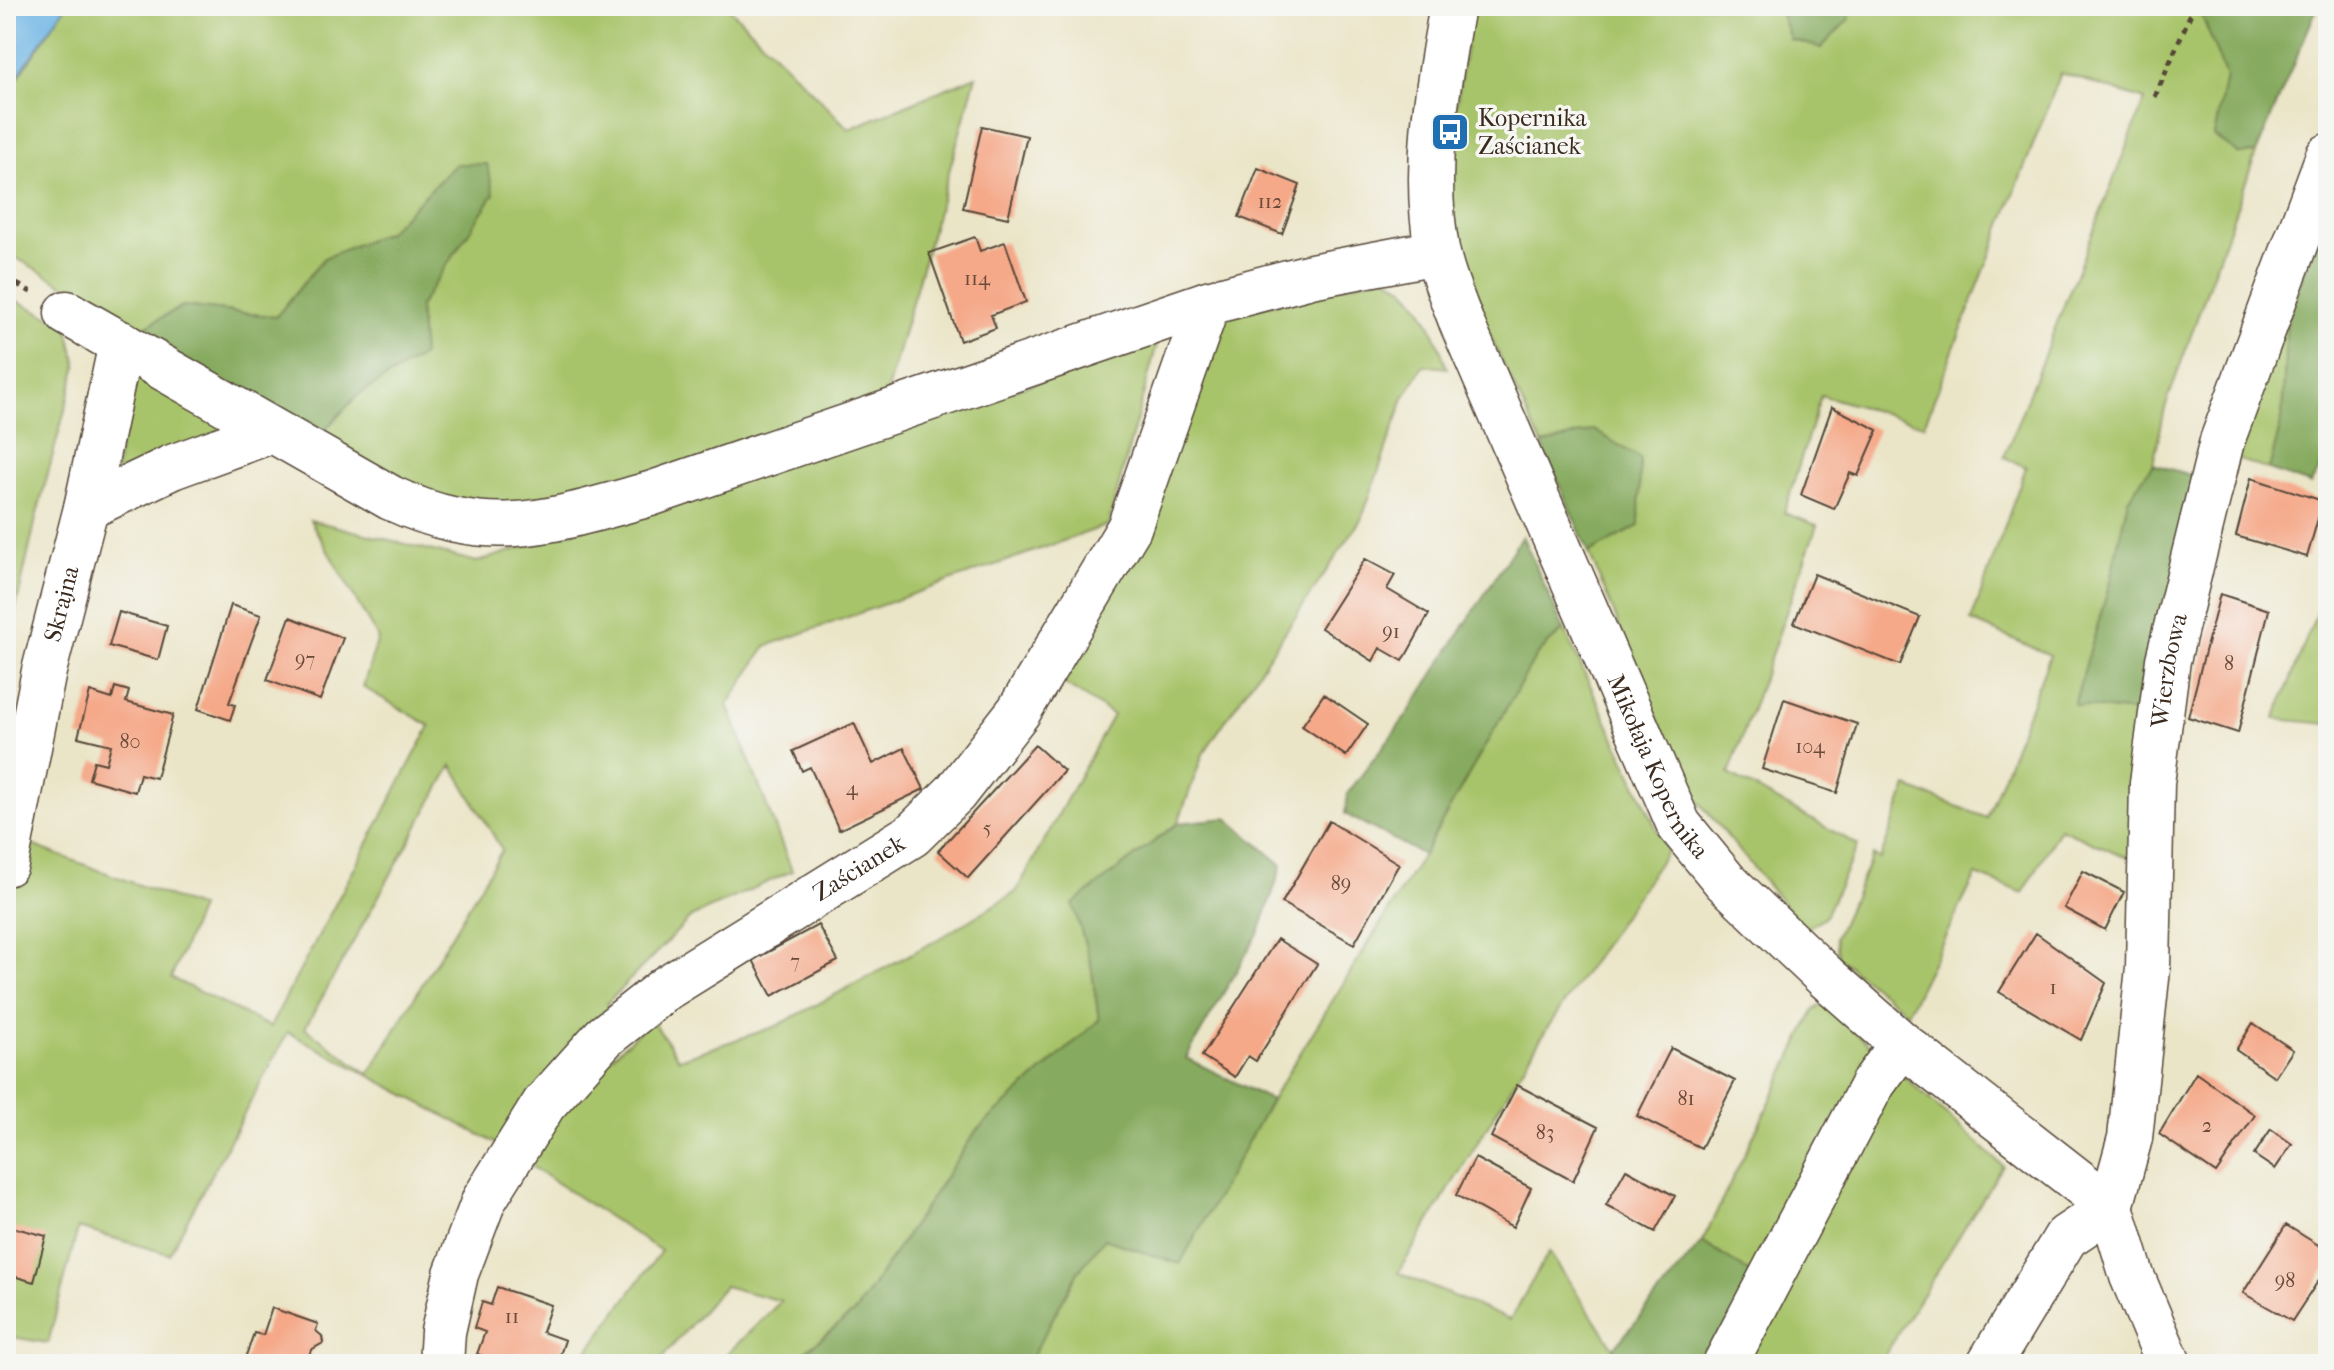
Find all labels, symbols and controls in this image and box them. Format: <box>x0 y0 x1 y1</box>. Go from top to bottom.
place label: Kopernika Zaścianek <box>1478 104 1588 160</box>
bus stop icon: Kopernika Zaścianek <box>1429 111 1471 153</box>
house number: 112 <box>1258 190 1282 213</box>
house number: 114 <box>964 267 991 290</box>
street label: Skrajna <box>38 562 85 645</box>
street label: Wierzbowa <box>2145 609 2193 730</box>
house number: 91 <box>1382 620 1400 643</box>
house number: 97 <box>295 648 315 671</box>
house number: 8 <box>2224 652 2234 675</box>
street label: Mikołaja Kopernika <box>1601 670 1715 865</box>
house number: 80 <box>119 730 141 753</box>
house number: 104 <box>1795 735 1826 758</box>
house number: 4 <box>846 777 859 800</box>
house number: 5 <box>983 817 991 840</box>
street label: Zaścianek <box>808 829 911 907</box>
house number: 89 <box>1331 872 1351 895</box>
house number: 7 <box>790 950 800 973</box>
house number: 1 <box>2049 976 2057 999</box>
house number: 81 <box>1677 1087 1695 1110</box>
house number: 2 <box>2202 1114 2212 1137</box>
house number: 83 <box>1536 1121 1554 1144</box>
house number: 98 <box>2275 1269 2295 1292</box>
house number: 11 <box>505 1305 519 1328</box>

